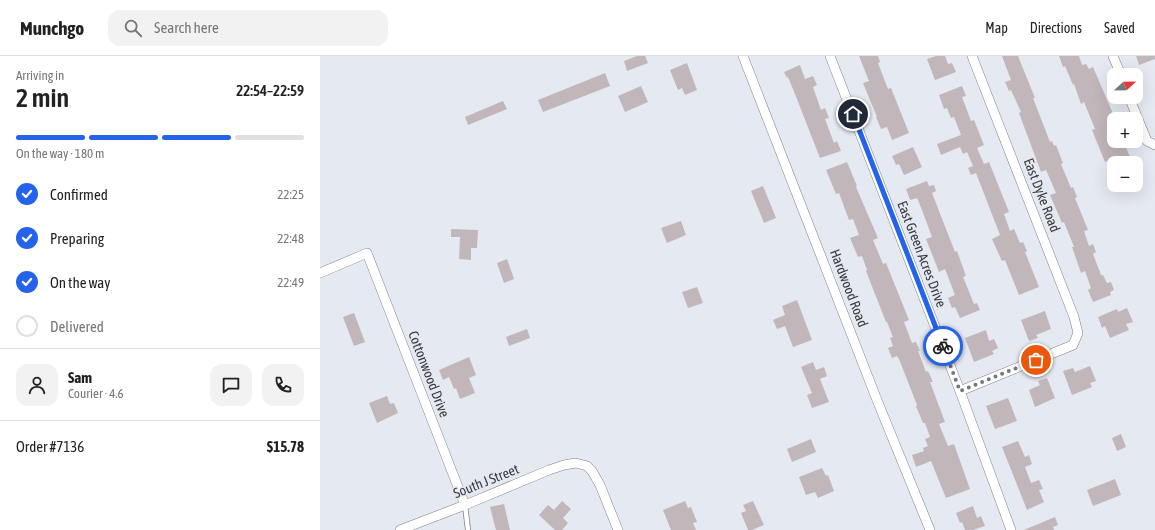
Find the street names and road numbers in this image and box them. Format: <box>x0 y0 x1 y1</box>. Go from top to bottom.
street label: East Dyke Road <box>1021 156 1063 234</box>
street label: East Green Acres Drive <box>894 198 950 310</box>
street label: Hardwood Road <box>827 247 871 329</box>
street label: Cottonwood Drive <box>405 329 453 419</box>
street label: South J Street <box>451 461 521 501</box>

